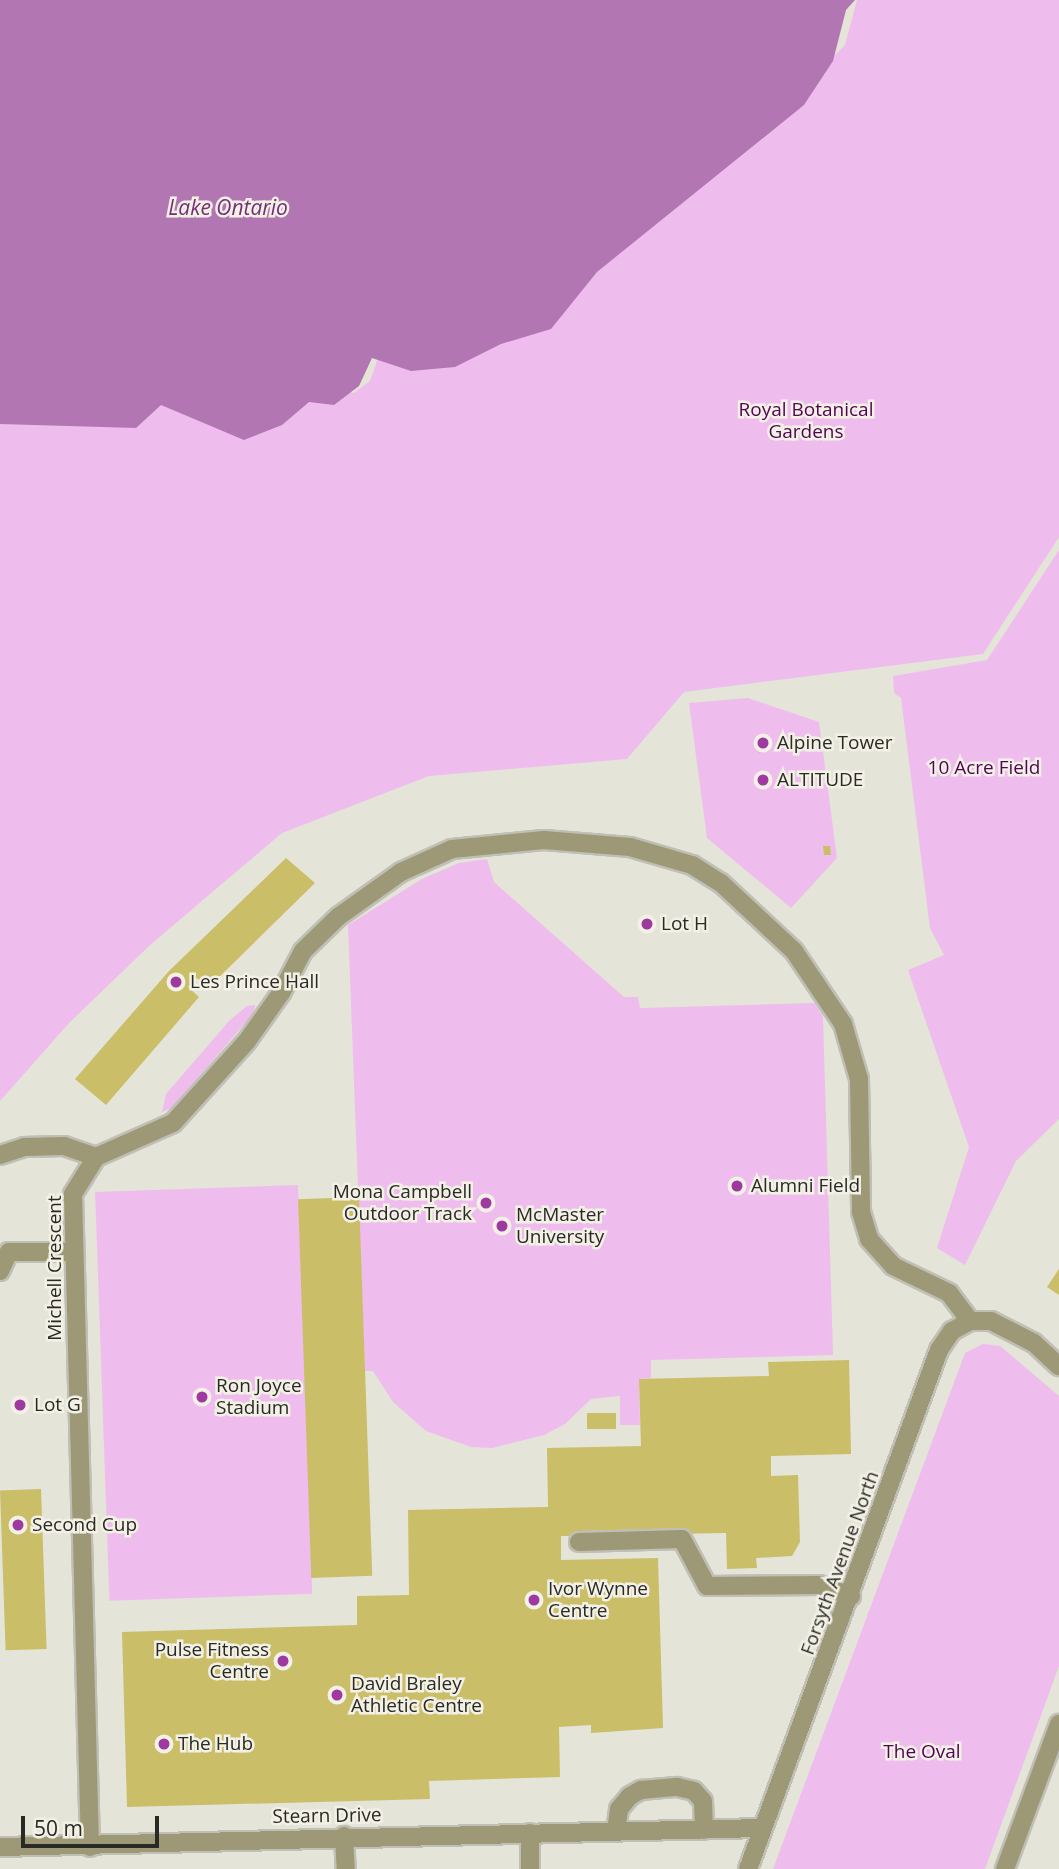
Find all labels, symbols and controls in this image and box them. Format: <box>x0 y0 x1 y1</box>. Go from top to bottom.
water label: Lake Ontario <box>168 194 288 220</box>
park label: Royal Botanical Gardens <box>739 399 873 443</box>
place label: Alpine Tower <box>777 732 893 754</box>
marker: Alpine Tower <box>755 735 771 751</box>
park label: 10 Acre Field <box>928 757 1040 779</box>
place label: ALTITUDE <box>777 769 863 791</box>
marker: ALTITUDE <box>755 772 771 788</box>
place label: Lot H <box>661 913 708 935</box>
marker: Lot H <box>639 916 655 932</box>
place label: Les Prince Hall <box>190 971 319 993</box>
marker: Les Prince Hall <box>168 974 184 990</box>
place label: Alumni Field <box>751 1175 860 1197</box>
marker: Alumni Field <box>729 1178 745 1194</box>
place label: Mona Campbell Outdoor Track <box>333 1181 472 1225</box>
street label: Michell Crescent <box>44 1195 66 1341</box>
marker: Mona Campbell Outdoor Track <box>478 1195 494 1211</box>
place label: McMaster University <box>516 1204 604 1248</box>
marker: McMaster University <box>494 1218 510 1234</box>
place label: Ron Joyce Stadium <box>216 1375 302 1419</box>
marker: Ron Joyce Stadium <box>194 1389 210 1405</box>
place label: Lot G <box>34 1394 81 1416</box>
marker: Lot G <box>12 1397 28 1413</box>
street label: Forsyth Avenue North <box>796 1468 884 1658</box>
place label: Second Cup <box>32 1514 137 1536</box>
marker: Second Cup <box>10 1517 26 1533</box>
place label: Ivor Wynne Centre <box>548 1578 648 1622</box>
marker: Ivor Wynne Centre <box>526 1592 542 1608</box>
place label: Pulse Fitness Centre <box>155 1639 269 1683</box>
marker: Pulse Fitness Centre <box>275 1653 291 1669</box>
place label: David Braley Athletic Centre <box>351 1673 482 1717</box>
marker: David Braley Athletic Centre <box>329 1687 345 1703</box>
place label: The Hub <box>178 1733 253 1755</box>
marker: The Hub <box>156 1736 172 1752</box>
park label: The Oval <box>883 1741 961 1763</box>
scale bar <box>24 1802 163 1846</box>
street label: Stearn Drive <box>272 1804 382 1828</box>
text: 50 m <box>34 1814 83 1842</box>

